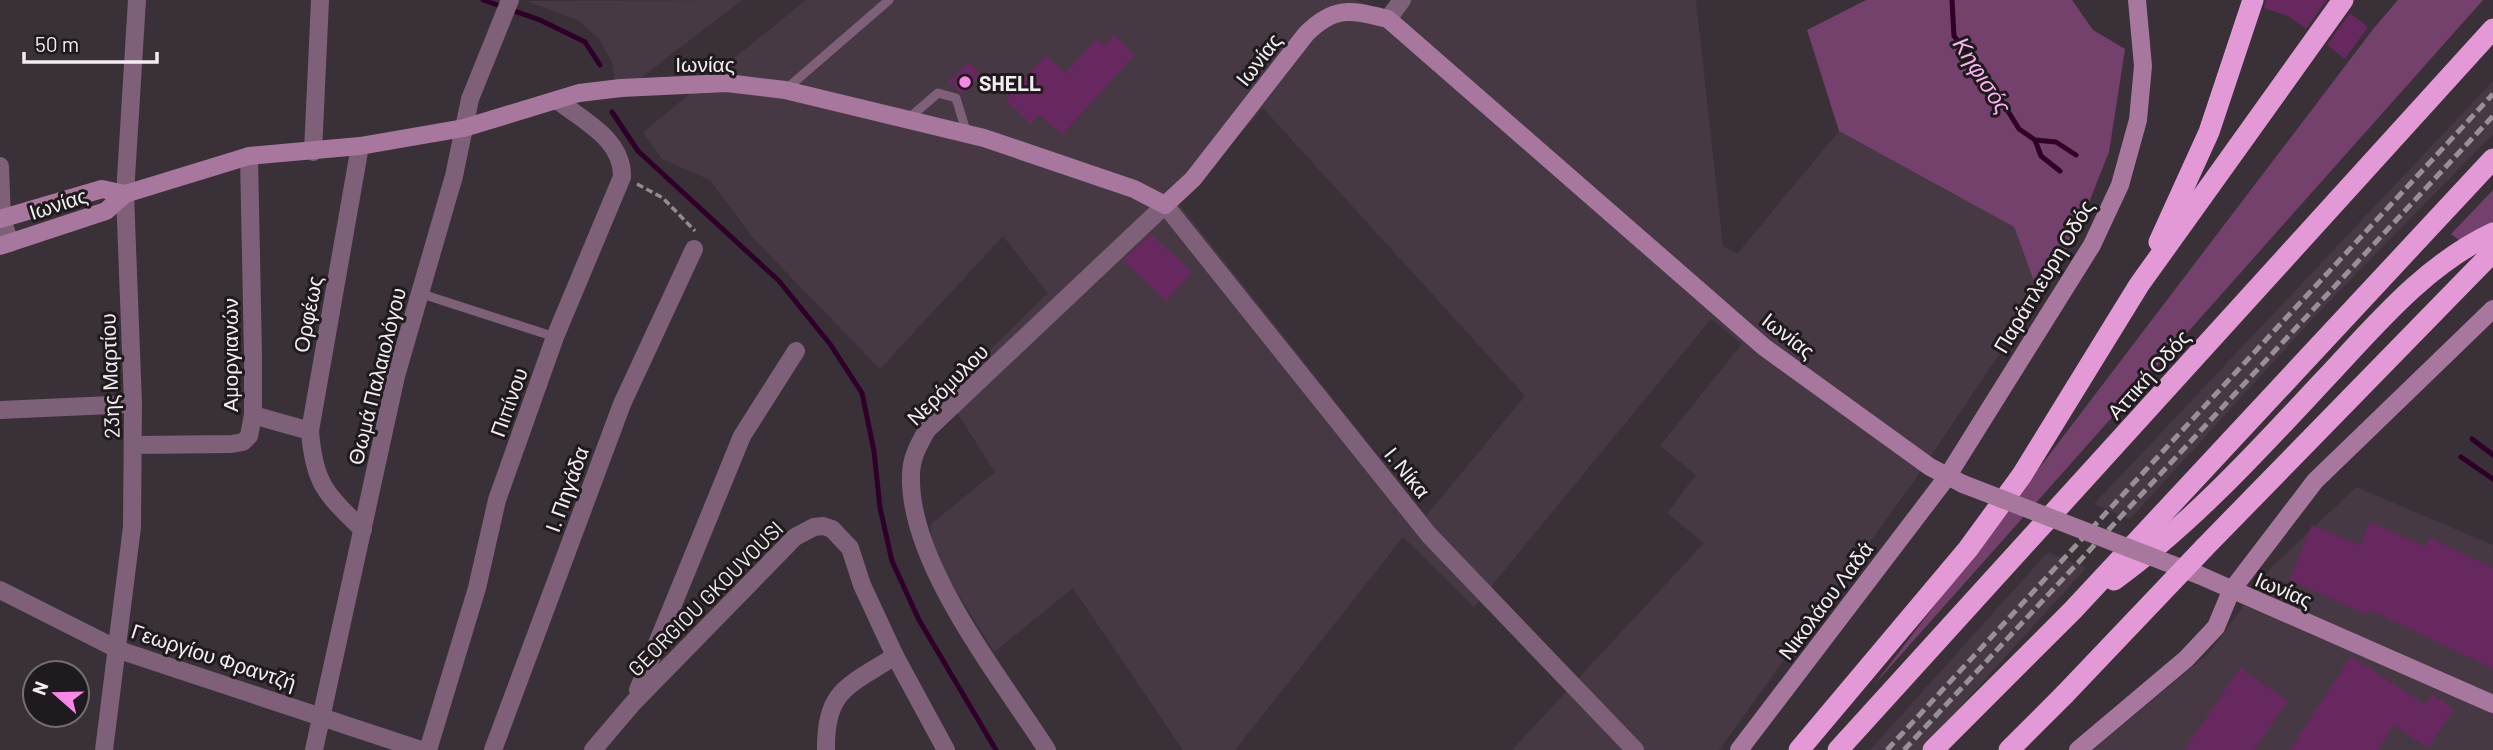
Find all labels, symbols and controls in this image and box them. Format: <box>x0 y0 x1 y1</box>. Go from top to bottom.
scale bar <box>24 21 158 65</box>
street label: Ιωνίας <box>1230 28 1286 90</box>
text: 50 m <box>35 31 79 56</box>
water label: Κηφισός <box>1948 31 2019 119</box>
street label: Ιωνίας <box>675 51 735 76</box>
place label: SHELL <box>979 70 1041 95</box>
marker: SHELL <box>957 74 973 90</box>
street label: Ιωνίας <box>26 182 90 224</box>
street label: Παράπλευρη Οδός <box>1987 195 2099 357</box>
street label: Ορφέως <box>287 273 327 355</box>
street label: Θωμά Παλαιολόγου <box>342 285 410 467</box>
street label: Αμοργιανών <box>217 298 242 412</box>
street label: Ιωνίας <box>1758 307 1820 363</box>
street label: 23ης Μαρτίου <box>94 313 124 439</box>
street label: Αττική Οδός <box>2101 324 2195 424</box>
street label: Νερόμυλου <box>901 338 993 430</box>
street label: Πιπίνου <box>484 364 532 440</box>
street label: Ι. Νίκα <box>1380 442 1436 502</box>
street label: Ι. Πηγάδα <box>539 443 593 535</box>
street label: GEORGIOU GKOUVOUSI <box>622 515 788 681</box>
street label: Νικολάου Λαδά <box>1773 536 1877 664</box>
street label: Ιωνίας <box>2252 566 2316 612</box>
street label: Γεωργίου Φραντζή <box>128 618 300 694</box>
north arrow <box>21 659 91 729</box>
text: N <box>27 678 53 698</box>

